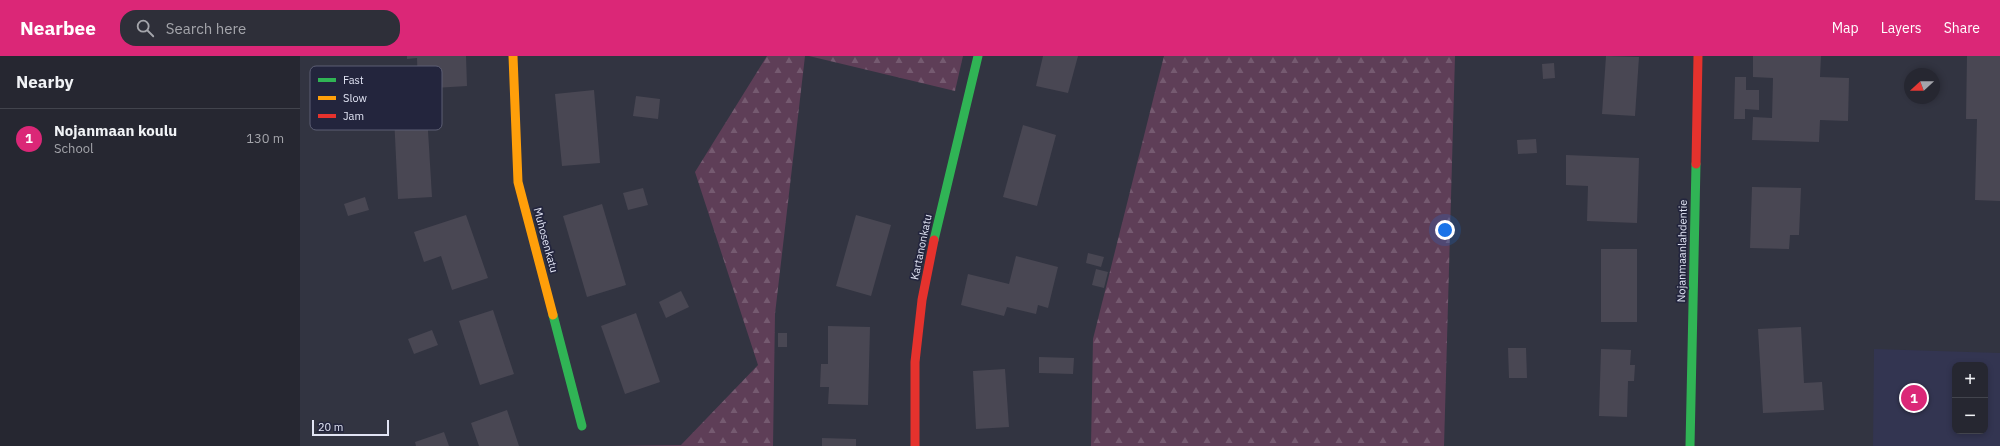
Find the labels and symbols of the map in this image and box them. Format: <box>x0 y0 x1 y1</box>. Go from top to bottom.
legend <box>310 66 442 130</box>
north arrow <box>1904 68 1940 104</box>
text: Fast <box>343 73 364 87</box>
text: Slow <box>343 91 367 105</box>
text: Jam <box>343 109 364 123</box>
street label: Nojanmaanlahdentie <box>1674 199 1690 303</box>
street label: Muhosenkatu <box>531 206 561 274</box>
street label: Kartanonkatu <box>907 213 935 281</box>
your location <box>1435 220 1455 240</box>
pin: 1 <box>1901 383 1927 413</box>
scale bar <box>312 418 389 437</box>

